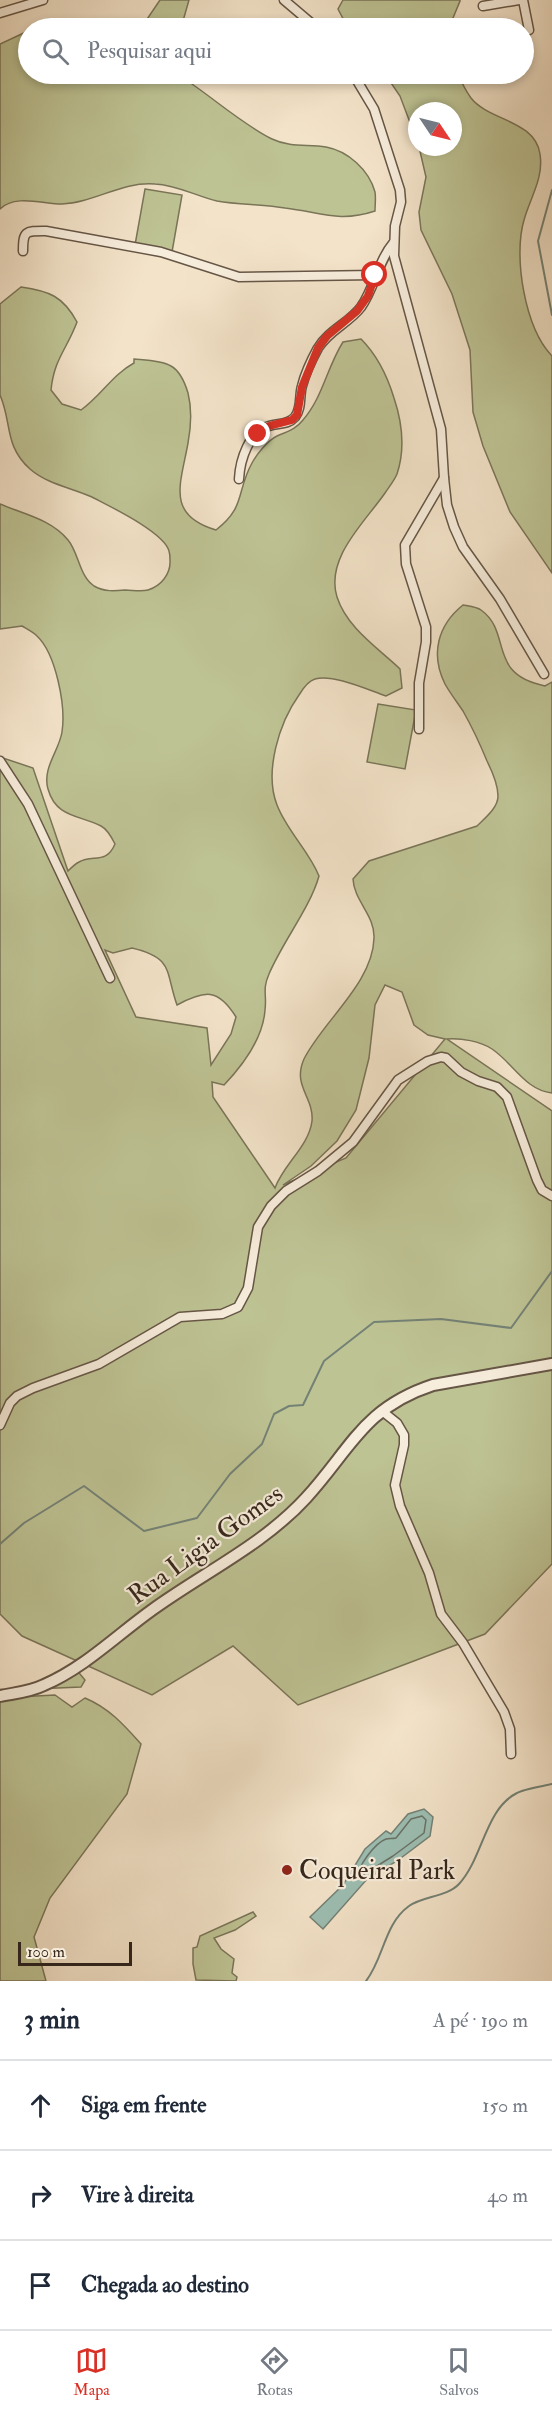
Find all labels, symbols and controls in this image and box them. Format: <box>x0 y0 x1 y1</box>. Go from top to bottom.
search box <box>18 18 534 84</box>
icon: search <box>39 35 72 68</box>
text: Pesquisar aqui <box>87 37 212 65</box>
north arrow <box>408 102 462 156</box>
route start <box>361 261 387 287</box>
route end <box>244 420 270 446</box>
street label: Rua Ligia Gomes <box>122 1478 289 1612</box>
place label: Coqueiral Park <box>299 1855 456 1887</box>
marker: Coqueiral Park <box>280 1863 294 1877</box>
scale bar <box>18 1939 132 1966</box>
text: 100 m <box>27 1942 65 1962</box>
text: 3 min <box>24 2004 80 2036</box>
text: A pé · 190 m <box>433 2008 528 2033</box>
icon: ahead <box>24 2089 57 2122</box>
text: Siga em frente <box>81 2091 206 2119</box>
text: 150 m <box>482 2093 528 2118</box>
icon: right <box>24 2179 57 2212</box>
text: Vire à direita <box>81 2181 194 2209</box>
text: 40 m <box>487 2183 528 2208</box>
icon: arrive <box>24 2269 57 2302</box>
text: Chegada ao destino <box>81 2271 249 2299</box>
tab: Mapa <box>73 2344 110 2400</box>
tab: Rotas <box>256 2344 293 2400</box>
tab: Salvos <box>439 2344 479 2400</box>

